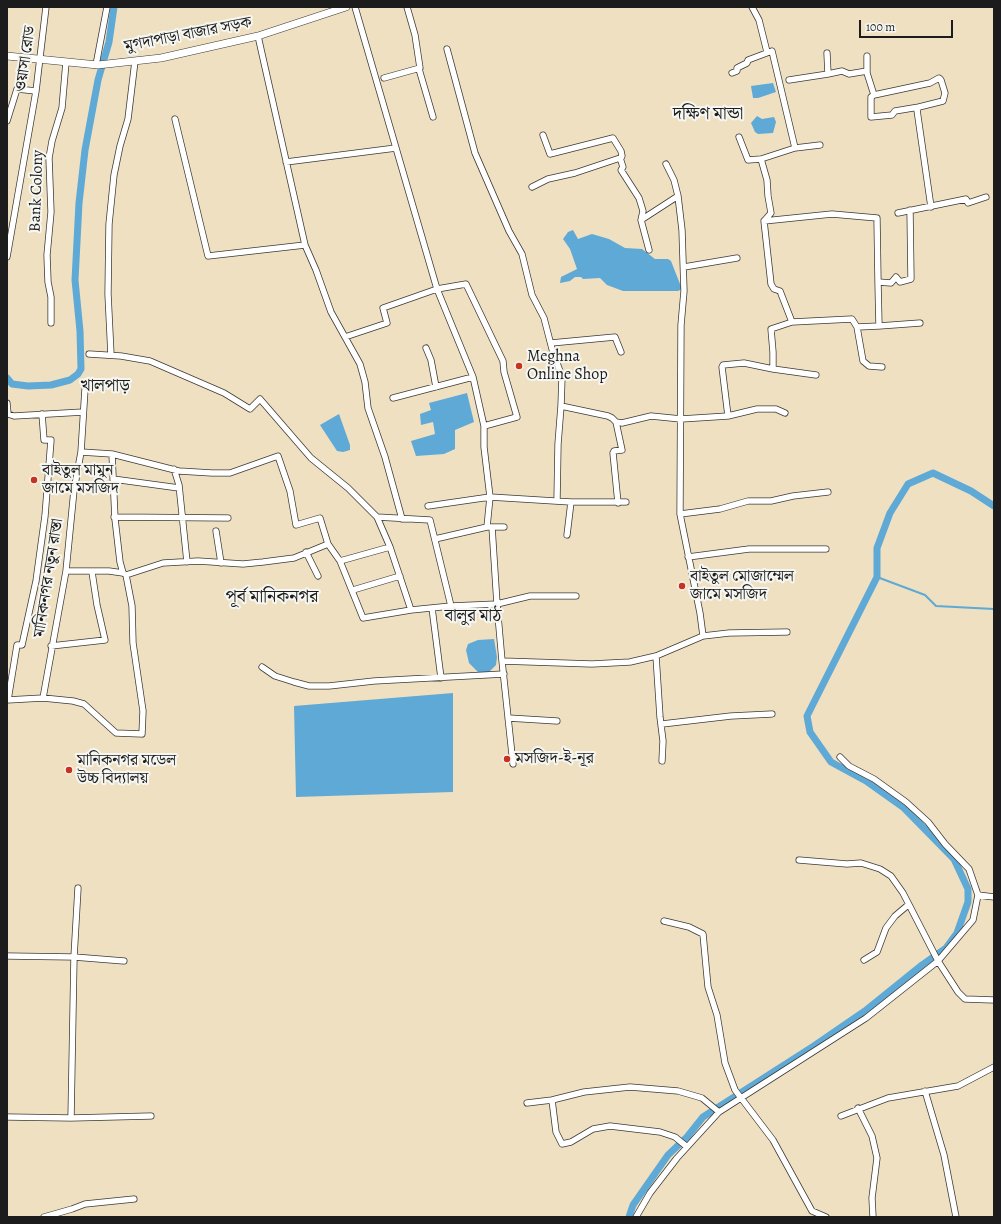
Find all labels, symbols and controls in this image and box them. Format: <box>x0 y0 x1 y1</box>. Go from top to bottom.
scale bar <box>861 12 955 38</box>
street label: মুগদাপাড়া বাজার সড়ক <box>123 13 253 57</box>
text: 100 m <box>866 19 895 35</box>
street label: ওয়াসা রোড <box>12 25 40 93</box>
district label: দক্ষিণ মান্ডা <box>673 104 743 126</box>
street label: Bank Colony <box>26 150 48 232</box>
place label: Meghna Online Shop <box>527 347 608 385</box>
marker: Meghna Online Shop <box>514 361 524 371</box>
district label: খালপাড় <box>80 377 130 397</box>
place label: বাইতুল মামুন জামে মসজিদ <box>42 461 119 499</box>
marker: বাইতুল মামুন জামে মসজিদ <box>29 475 39 485</box>
street label: মানিকনগর নতুন রাস্তা <box>30 517 68 639</box>
place label: বাইতুল মোজাম্মেল জামে মসজিদ <box>690 567 794 605</box>
marker: বাইতুল মোজাম্মেল জামে মসজিদ <box>677 581 687 591</box>
district label: পূর্ব মানিকনগর <box>225 587 319 609</box>
district label: বালুর মাঠ <box>444 607 502 627</box>
place label: মসজিদ-ই-নূর <box>515 749 594 769</box>
place label: মানিকনগর মডেল উচ্চ বিদ্যালয় <box>77 751 176 789</box>
marker: মসজিদ-ই-নূর <box>502 754 512 764</box>
marker: মানিকনগর মডেল উচ্চ বিদ্যালয় <box>64 765 74 775</box>

